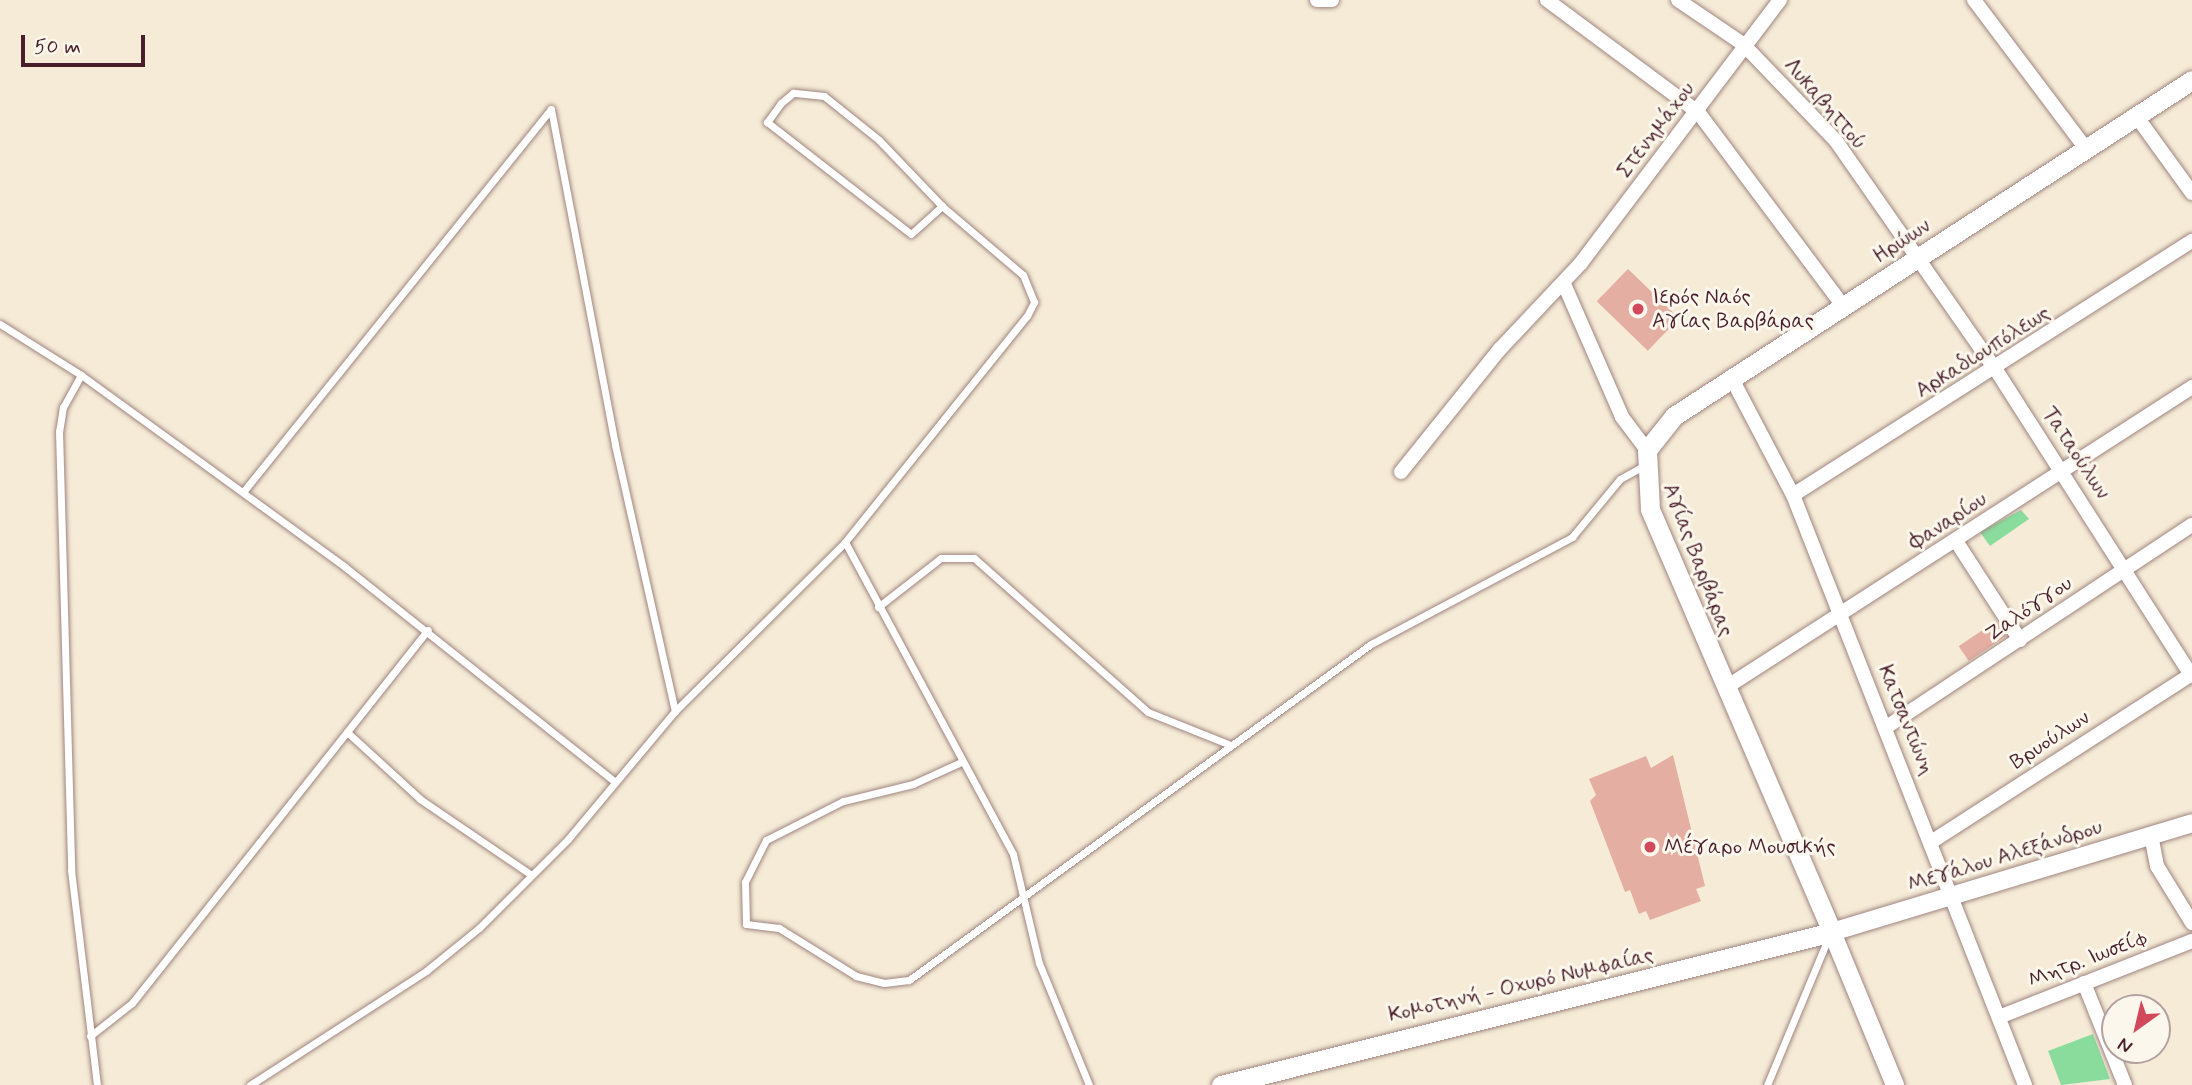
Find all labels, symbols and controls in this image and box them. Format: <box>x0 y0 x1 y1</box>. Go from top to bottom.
scale bar <box>24 21 149 65</box>
text: 50 m <box>34 33 81 61</box>
street label: Λυκαβηττού <box>1778 53 1872 155</box>
street label: Στενημάχου <box>1612 77 1700 183</box>
street label: Ηρώων <box>1869 213 1935 269</box>
place label: Ιερός Ναός Αγίας Βαρβάρας <box>1652 284 1814 334</box>
marker: Ιερός Ναός Αγίας Βαρβάρας <box>1630 301 1646 317</box>
street label: Αρκαδιουπόλεως <box>1911 301 2055 403</box>
street label: Ταταούλων <box>2037 402 2115 504</box>
street label: Αγίας Βαρβάρας <box>1657 480 1739 640</box>
street label: Φαναρίου <box>1904 487 1992 555</box>
street label: Ζαλόγγου <box>1981 571 2077 647</box>
street label: Κατσαντώνη <box>1873 661 1939 779</box>
street label: Βρυούλων <box>2006 705 2094 775</box>
street label: Μεγάλου Αλεξάνδρου <box>1905 814 2105 898</box>
place label: Μέγαρο Μουσικής <box>1664 834 1836 860</box>
marker: Μέγαρο Μουσικής <box>1642 839 1658 855</box>
street label: Μητρ. Ιωσείφ <box>2025 925 2151 993</box>
street label: Κομοτηνή - Οχυρό Νυμφαίας <box>1386 942 1656 1028</box>
north arrow <box>2101 994 2171 1064</box>
text: N <box>2113 1031 2137 1059</box>

